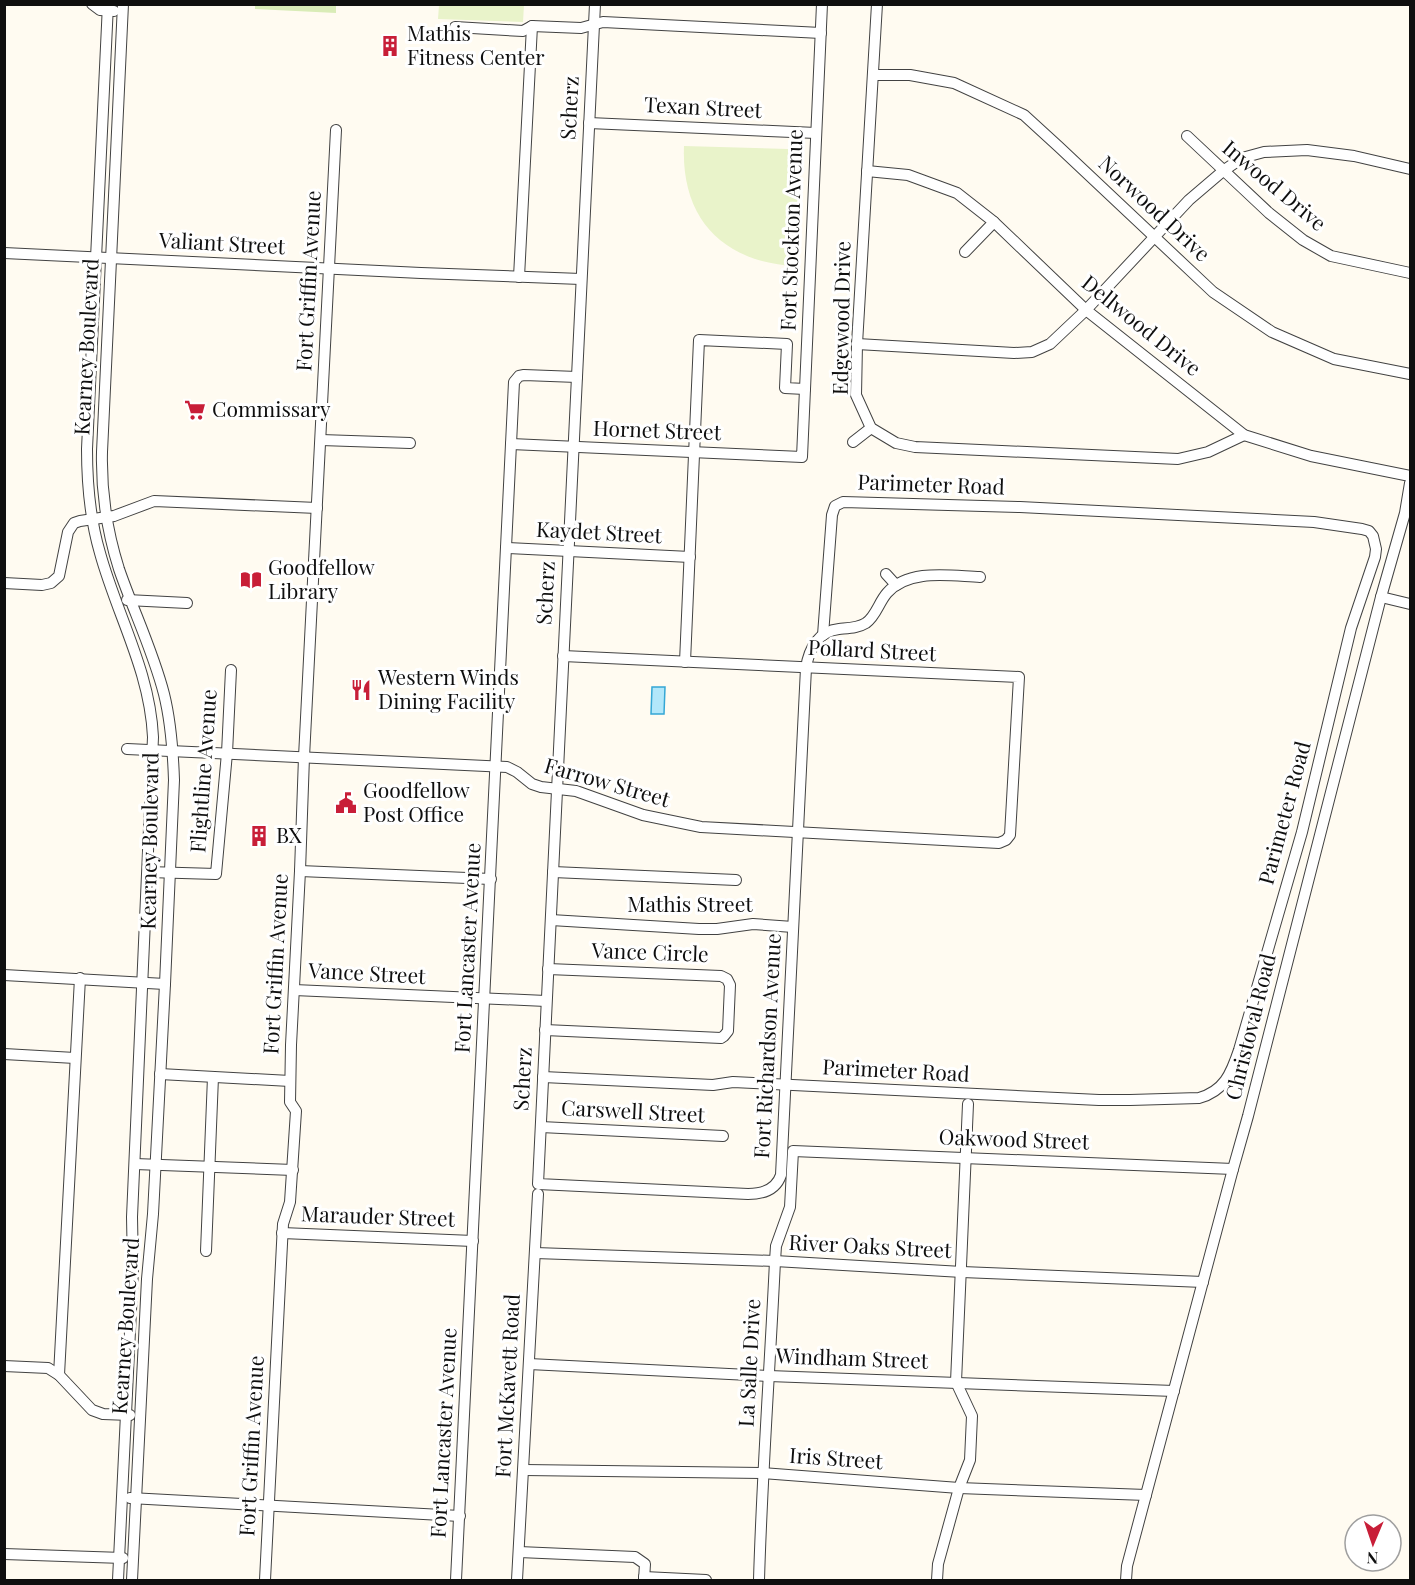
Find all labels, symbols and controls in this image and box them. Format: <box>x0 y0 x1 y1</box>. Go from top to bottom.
place label: Mathis Fitness Center <box>407 18 545 70</box>
building icon: Mathis Fitness Center <box>378 34 402 58</box>
street label: Scherz <box>552 75 584 141</box>
street label: Texan Street <box>643 89 763 123</box>
street label: Fort Stockton Avenue <box>772 129 808 331</box>
street label: Inwood Drive <box>1218 133 1333 236</box>
street label: Norwood Drive <box>1093 148 1217 267</box>
street label: Fort Griffin Avenue <box>288 190 326 372</box>
street label: Valiant Street <box>157 225 286 259</box>
street label: Edgewood Drive <box>825 241 855 395</box>
street label: Kearney Boulevard <box>66 258 104 436</box>
street label: Dellwood Drive <box>1077 268 1208 381</box>
place label: Commissary <box>212 394 331 422</box>
supermarket icon: Commissary <box>183 398 207 422</box>
street label: Hornet Street <box>593 413 722 445</box>
street label: Parimeter Road <box>857 466 1005 500</box>
street label: Kaydet Street <box>535 514 663 548</box>
place label: Goodfellow Library <box>268 552 375 604</box>
street label: Scherz <box>528 560 560 626</box>
library icon: Goodfellow Library <box>239 568 263 592</box>
street label: Pollard Street <box>807 632 938 666</box>
place label: Western Winds Dining Facility <box>377 662 519 714</box>
restaurant icon: Western Winds Dining Facility <box>349 678 373 702</box>
street label: Flightline Avenue <box>182 688 222 854</box>
street label: Parimeter Road <box>1250 738 1316 887</box>
street label: Farrow Street <box>542 750 674 812</box>
street label: Kearney Boulevard <box>132 752 164 930</box>
place label: Goodfellow Post Office <box>363 775 470 827</box>
public building icon: Goodfellow Post Office <box>334 791 358 815</box>
place label: BX <box>276 820 302 848</box>
building icon: BX <box>247 824 271 848</box>
street label: Fort Lancaster Avenue <box>447 842 485 1054</box>
street label: Fort Griffin Avenue <box>255 873 293 1055</box>
street label: Mathis Street <box>627 889 753 917</box>
street label: Fort Richardson Avenue <box>746 932 786 1159</box>
street label: Vance Circle <box>590 935 709 967</box>
street label: Christoval Road <box>1217 950 1281 1103</box>
street label: Vance Street <box>307 955 427 989</box>
street label: Scherz <box>505 1046 537 1112</box>
street label: Parimeter Road <box>822 1051 970 1087</box>
street label: Carswell Street <box>561 1092 706 1128</box>
street label: Oakwood Street <box>938 1121 1090 1155</box>
street label: Marauder Street <box>301 1198 456 1232</box>
street label: River Oaks Street <box>788 1227 953 1263</box>
street label: Kearney Boulevard <box>104 1236 144 1415</box>
street label: Fort McKavett Road <box>487 1293 525 1479</box>
street label: La Salle Drive <box>731 1298 765 1428</box>
street label: Fort Lancaster Avenue <box>423 1327 461 1539</box>
street label: Windham Street <box>774 1340 929 1374</box>
street label: Fort Griffin Avenue <box>231 1355 269 1537</box>
street label: Iris Street <box>788 1440 884 1474</box>
north arrow <box>1343 1513 1403 1573</box>
text: N <box>1366 1548 1379 1569</box>

